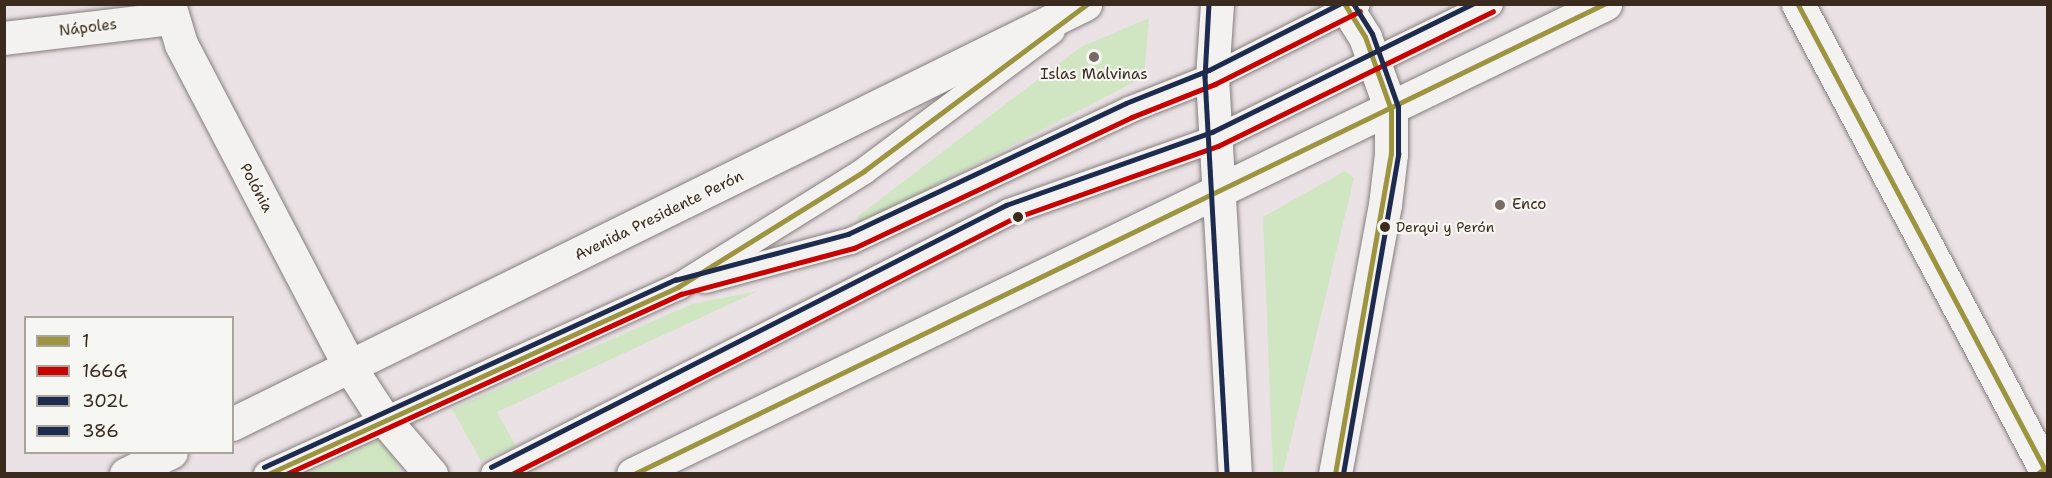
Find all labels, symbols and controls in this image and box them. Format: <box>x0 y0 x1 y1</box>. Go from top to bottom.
street label: Nápoles <box>58 16 118 40</box>
marker: Islas Malvinas <box>1087 50 1101 64</box>
place label: Islas Malvinas <box>1040 66 1148 84</box>
street label: Polónia <box>236 160 276 216</box>
street label: Avenida Presidente Perón <box>572 167 746 265</box>
place label: Enco <box>1512 196 1546 214</box>
marker: Enco <box>1493 198 1507 212</box>
unlabelled marker <box>1012 211 1024 223</box>
place label: Derqui y Perón <box>1396 219 1494 235</box>
marker: Derqui y Perón <box>1379 221 1391 233</box>
legend <box>24 316 234 454</box>
text: 1 <box>82 329 90 353</box>
text: 166G <box>82 359 127 383</box>
text: 302L <box>82 389 128 413</box>
text: 386 <box>82 419 119 443</box>

